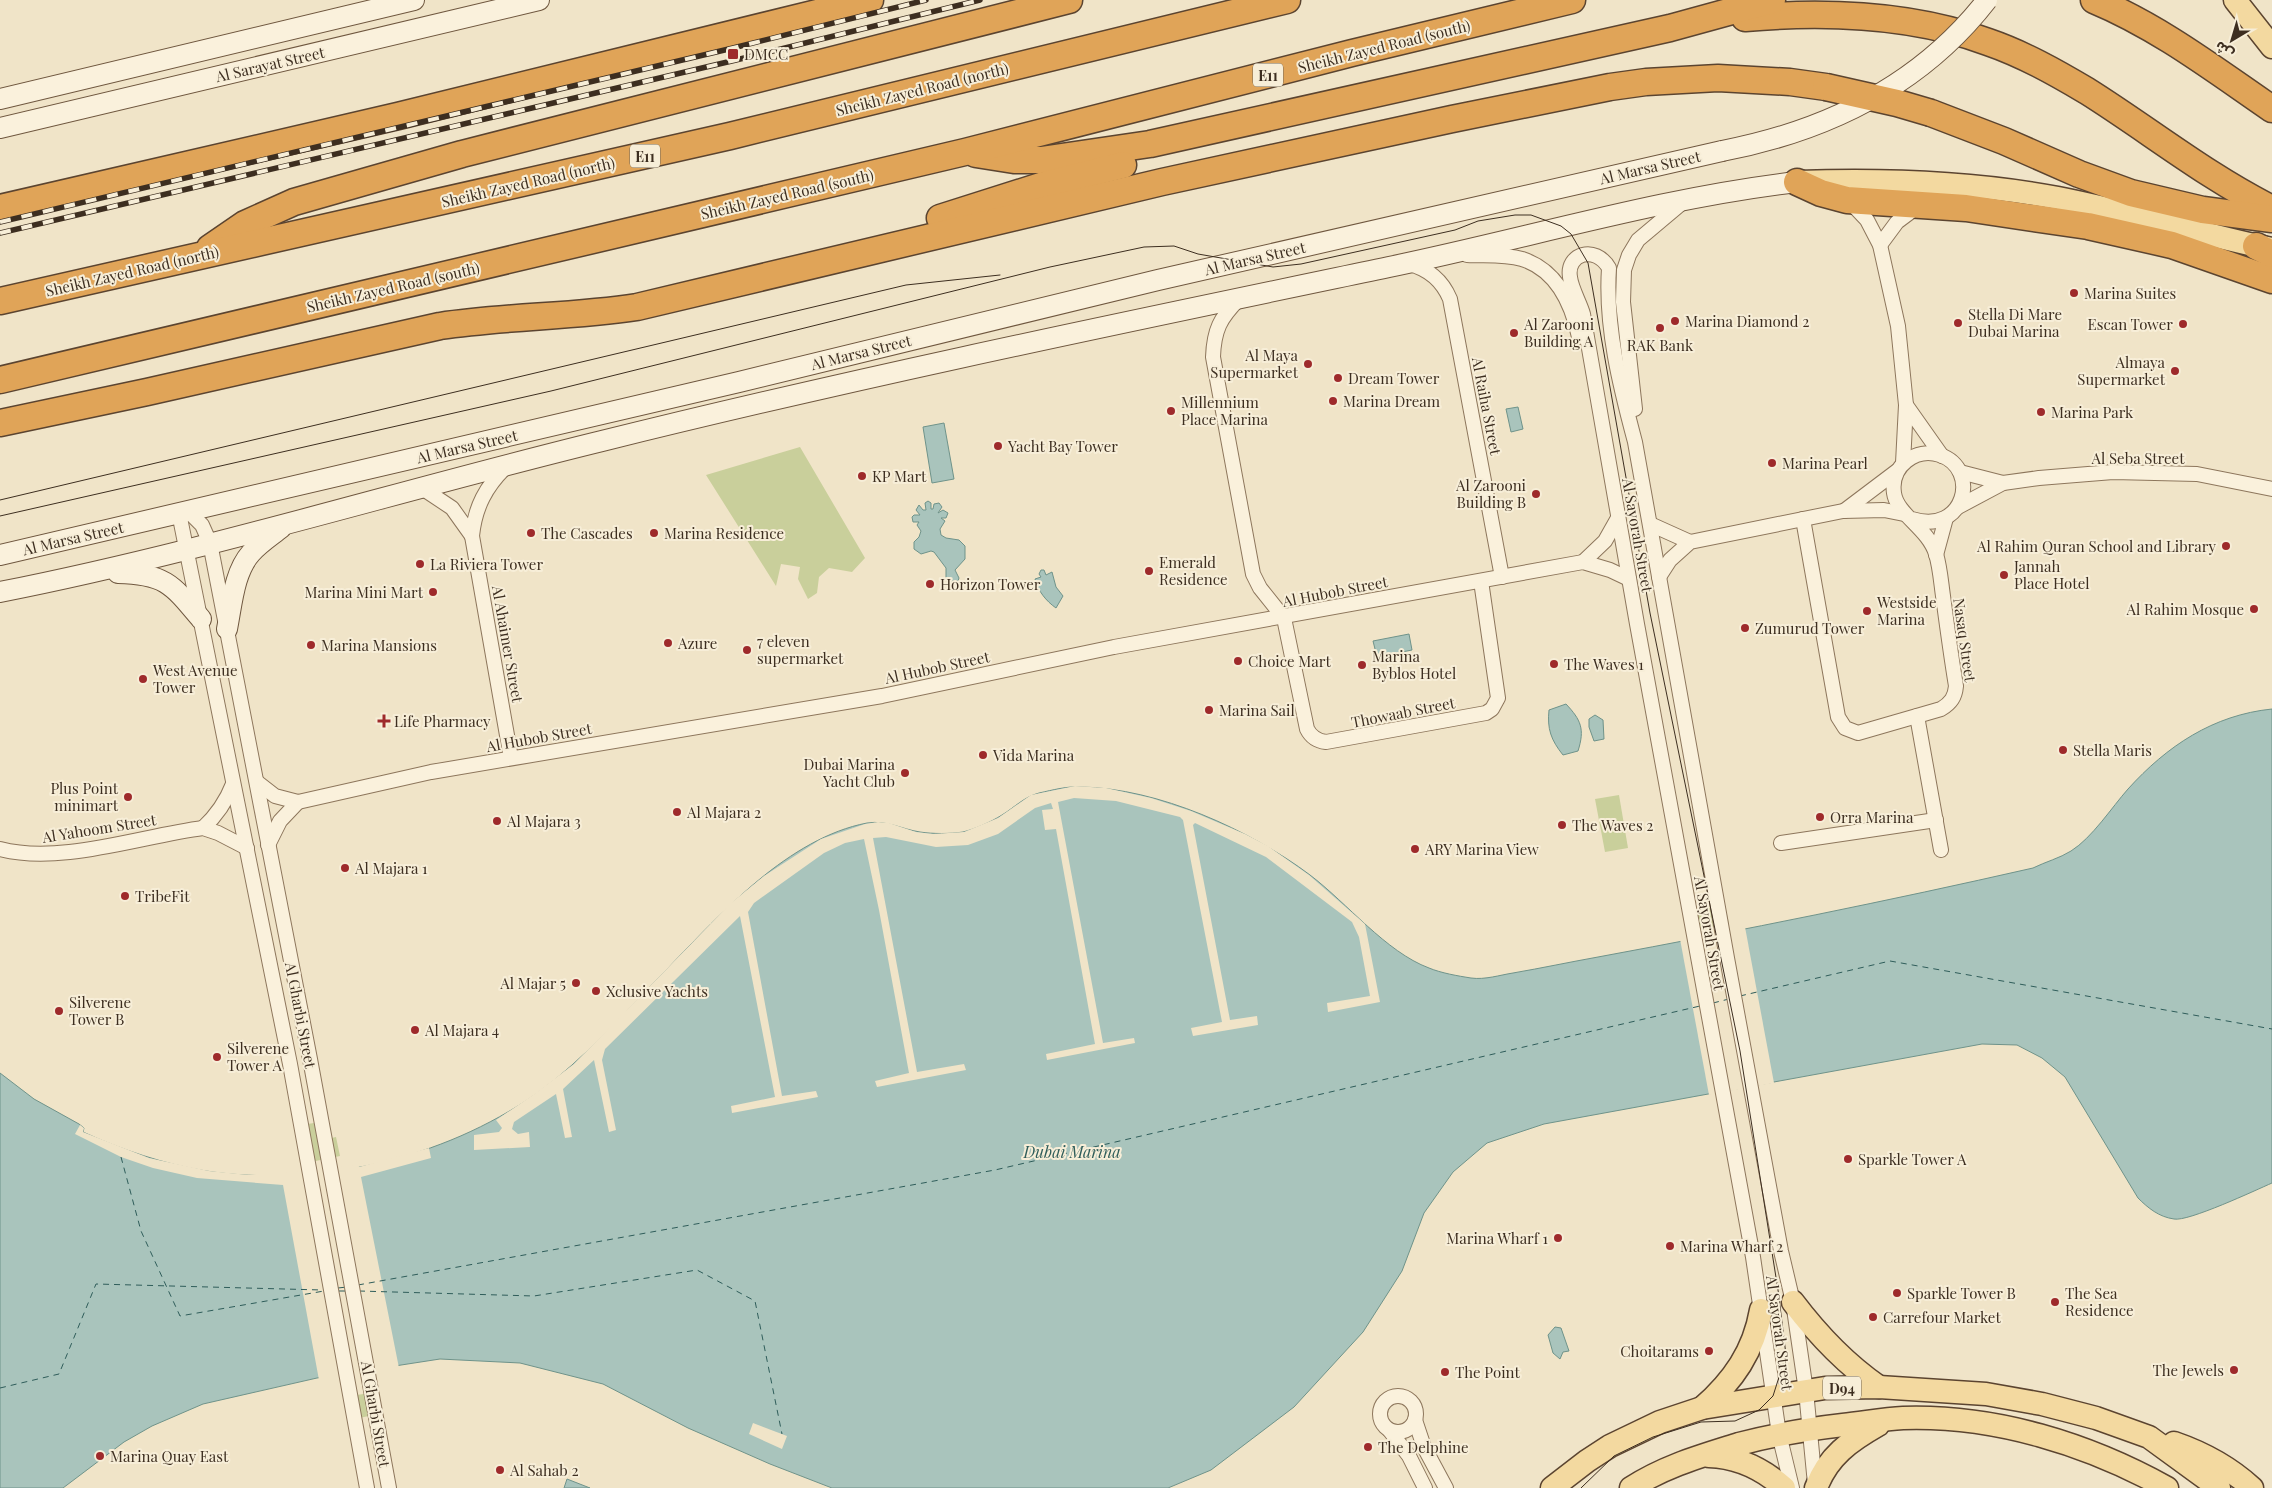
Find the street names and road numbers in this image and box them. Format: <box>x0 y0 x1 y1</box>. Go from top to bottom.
street label: Sheikh Zayed Road (south) <box>1296 15 1472 77</box>
street label: Al Sarayat Street <box>213 42 327 86</box>
street label: Sheikh Zayed Road (north) <box>834 58 1010 120</box>
road number: E11 <box>1253 64 1283 86</box>
road number: E11 <box>630 144 660 168</box>
street label: Al Marsa Street <box>1597 146 1703 189</box>
street label: Sheikh Zayed Road (north) <box>439 152 617 212</box>
street label: Sheikh Zayed Road (south) <box>699 164 875 224</box>
street label: Al Marsa Street <box>1202 237 1308 280</box>
street label: Sheikh Zayed Road (north) <box>43 241 221 301</box>
street label: Sheikh Zayed Road (south) <box>305 257 481 317</box>
street label: Al Marsa Street <box>808 330 914 374</box>
street label: Al Raiha Street <box>1468 354 1506 457</box>
street label: Al Marsa Street <box>414 425 520 468</box>
street label: Al Seba Street <box>2091 448 2185 468</box>
street label: Al Sayorah Street <box>1618 475 1658 594</box>
street label: Al Marsa Street <box>20 517 126 560</box>
street label: Al Hubob Street <box>1280 571 1390 611</box>
street label: Al Ahaimer Street <box>488 583 528 705</box>
street label: Nasaq Street <box>1949 597 1981 684</box>
street label: Al Hubob Street <box>882 646 992 688</box>
street label: Thowaab Street <box>1350 692 1457 732</box>
street label: Al Hubob Street <box>484 718 594 756</box>
street label: Al Yahoom Street <box>40 809 158 847</box>
street label: Al Sayorah Street <box>1690 873 1730 992</box>
street label: Al Gharbi Street <box>281 959 321 1070</box>
street label: Al Sayorah Street <box>1762 1273 1798 1392</box>
street label: Al Gharbi Street <box>357 1358 395 1469</box>
road number: D94 <box>1823 1376 1861 1400</box>

